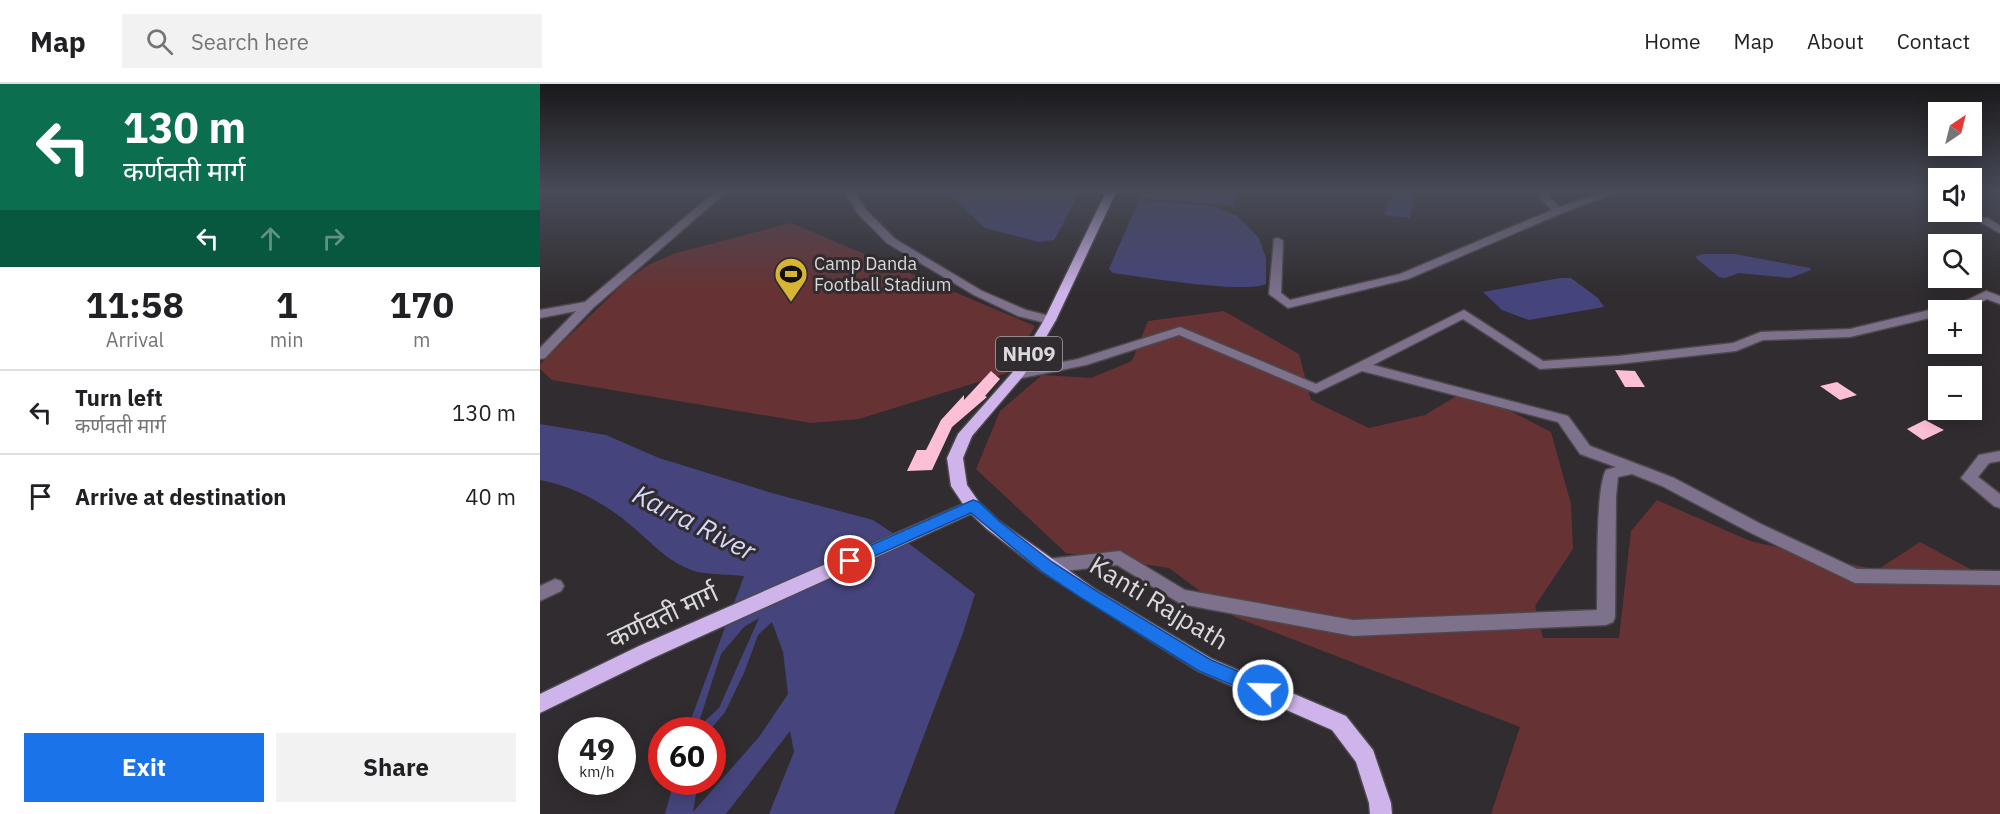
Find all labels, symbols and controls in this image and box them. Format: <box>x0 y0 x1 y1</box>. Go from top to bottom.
search box <box>122 14 542 68</box>
text: Map <box>30 23 86 60</box>
icon: search <box>143 25 176 58</box>
text: Search here <box>191 27 309 56</box>
text: Home <box>1644 27 1701 55</box>
text: Map <box>1734 27 1774 55</box>
text: About <box>1807 27 1864 55</box>
text: Contact <box>1897 27 1970 55</box>
text: 130 m <box>123 100 246 155</box>
north arrow <box>1928 102 1982 156</box>
map controls <box>1928 102 1982 420</box>
icon: left <box>24 108 102 186</box>
text: कर्णवती मार्ग <box>123 153 245 188</box>
button: sound <box>1928 168 1982 222</box>
icon: left <box>191 222 224 255</box>
icon: ahead <box>254 222 287 255</box>
icon: right <box>317 222 350 255</box>
button: search <box>1928 234 1982 288</box>
place label: Camp Danda Football Stadium <box>814 252 951 296</box>
sports icon: Camp Danda Football Stadium <box>773 256 809 303</box>
text: 11:58 <box>86 281 184 328</box>
text: 1 <box>276 281 298 328</box>
text: 170 <box>389 281 454 328</box>
button: + <box>1928 300 1982 354</box>
text: Arrival <box>106 326 164 353</box>
text: min <box>270 326 304 353</box>
text: m <box>413 326 431 353</box>
road number: NH09 <box>996 337 1062 371</box>
button: − <box>1928 366 1982 420</box>
text: Turn left <box>75 383 163 412</box>
icon: left <box>24 396 57 429</box>
text: 130 m <box>452 398 516 427</box>
text: कर्णवती मार्ग <box>75 412 166 439</box>
water label: Karra River <box>627 476 763 568</box>
icon: arrive <box>24 480 57 513</box>
text: Arrive at destination <box>75 482 286 511</box>
text: 40 m <box>465 482 516 511</box>
pin <box>824 535 875 586</box>
icon: arrive <box>833 544 866 577</box>
street label: Kanti Rajpath <box>1084 547 1235 657</box>
street label: कर्णवती मार्ग <box>602 574 724 655</box>
position arrow <box>1231 658 1295 722</box>
speed limit sign: 60 <box>648 717 726 795</box>
text: 49 <box>579 729 615 768</box>
button: Exit <box>24 733 264 802</box>
button: Share <box>276 733 516 802</box>
text: km/h <box>579 762 615 781</box>

